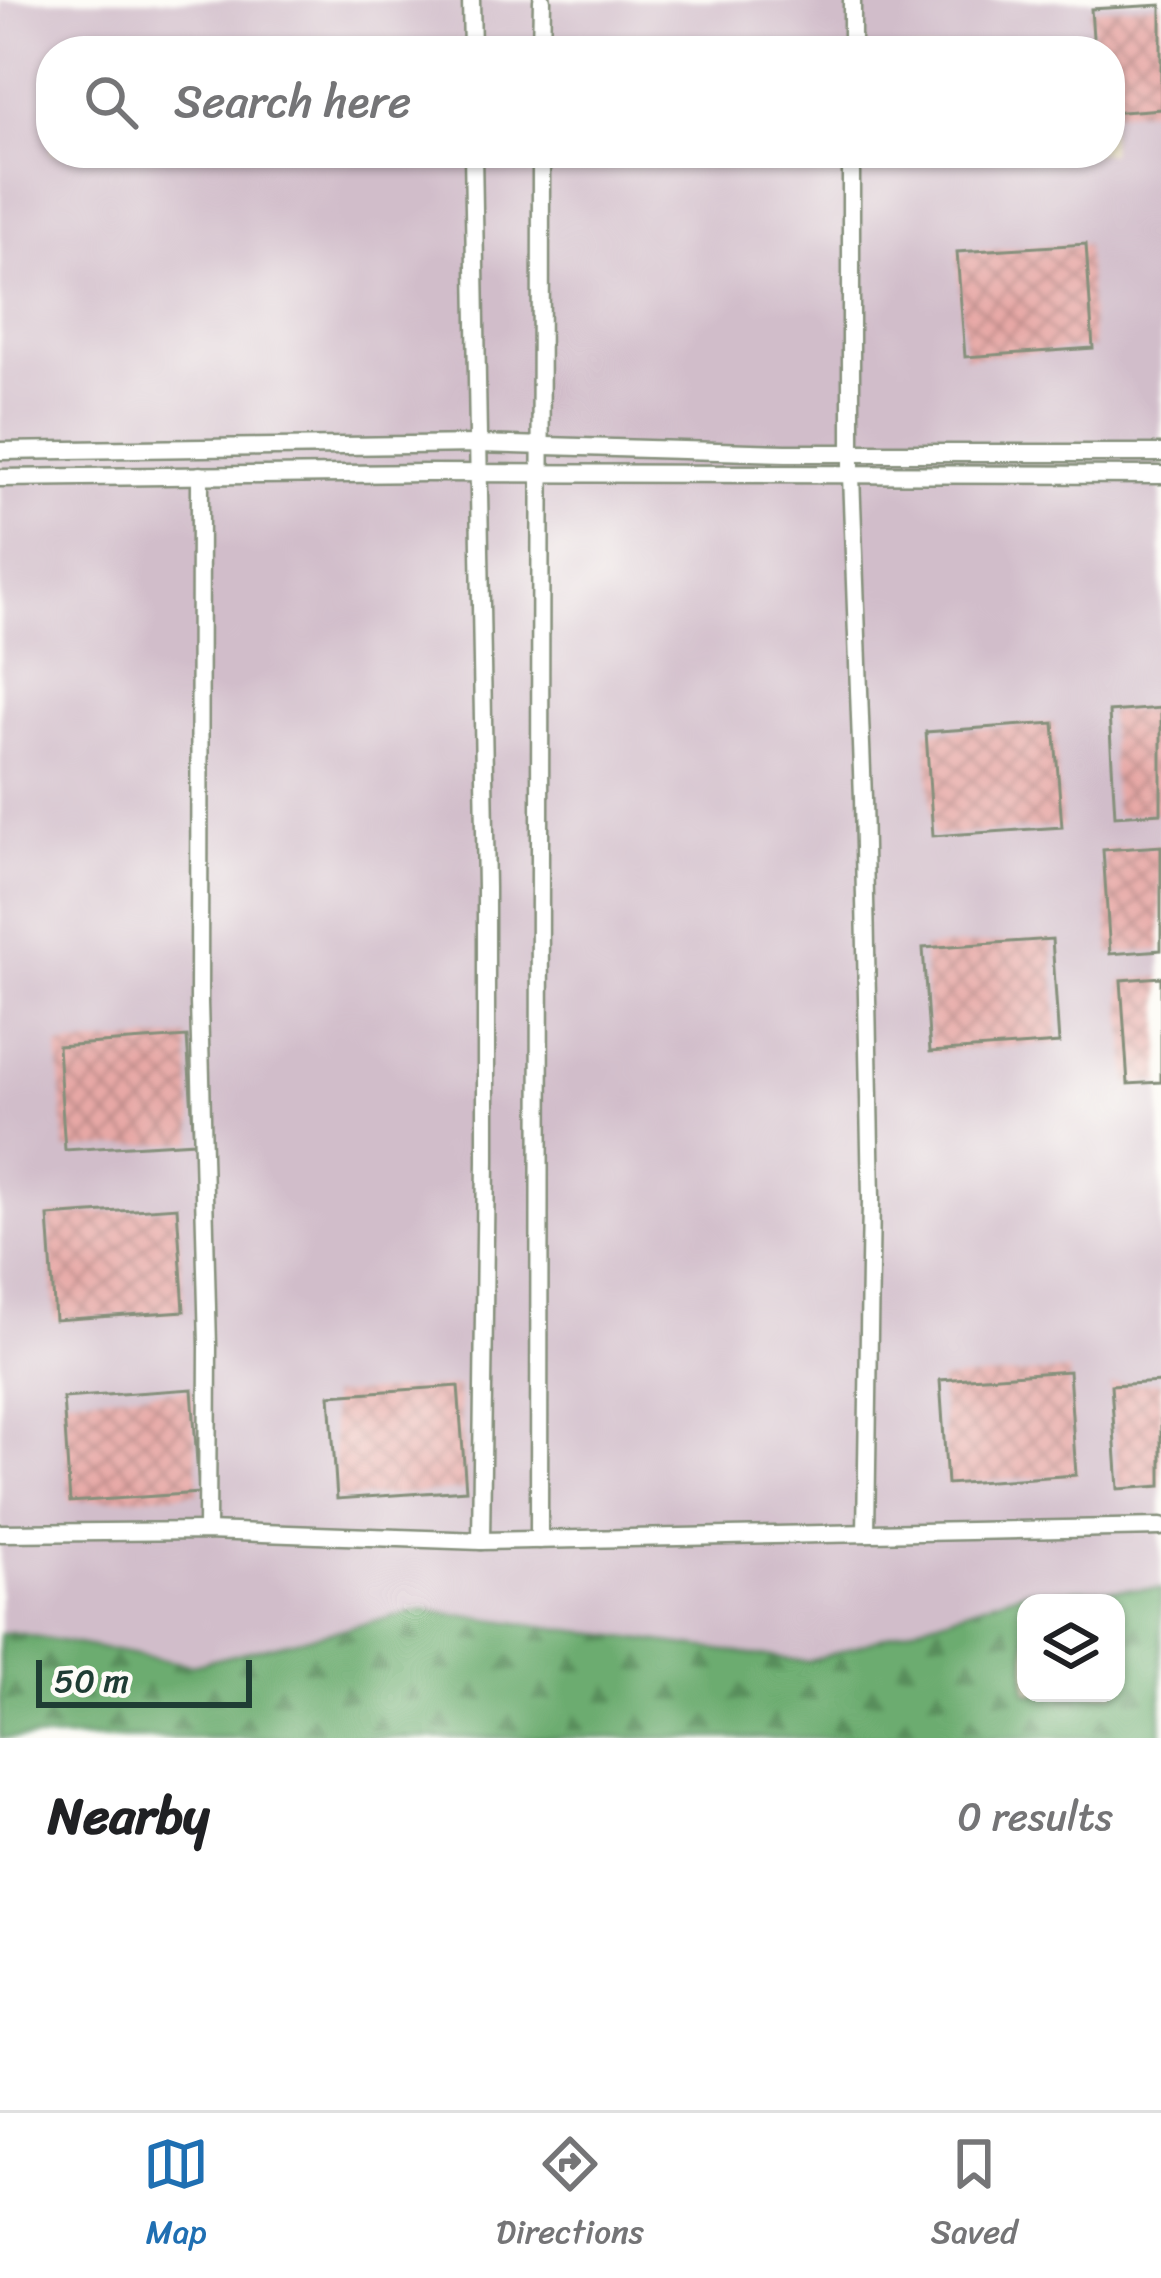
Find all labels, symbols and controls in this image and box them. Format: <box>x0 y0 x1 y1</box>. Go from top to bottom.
search box <box>36 36 1125 168</box>
text: Search here <box>174 62 411 142</box>
icon: search <box>78 69 144 135</box>
map controls <box>1017 1594 1125 1702</box>
button: layers <box>1017 1594 1125 1702</box>
text: 50 m <box>54 1652 129 1710</box>
scale bar <box>36 1654 252 1707</box>
text: Nearby <box>48 1771 209 1861</box>
text: 0 results <box>957 1782 1113 1851</box>
tab: Map <box>143 2131 209 2261</box>
tab: Directions <box>496 2131 644 2261</box>
tab: Saved <box>931 2131 1018 2261</box>

